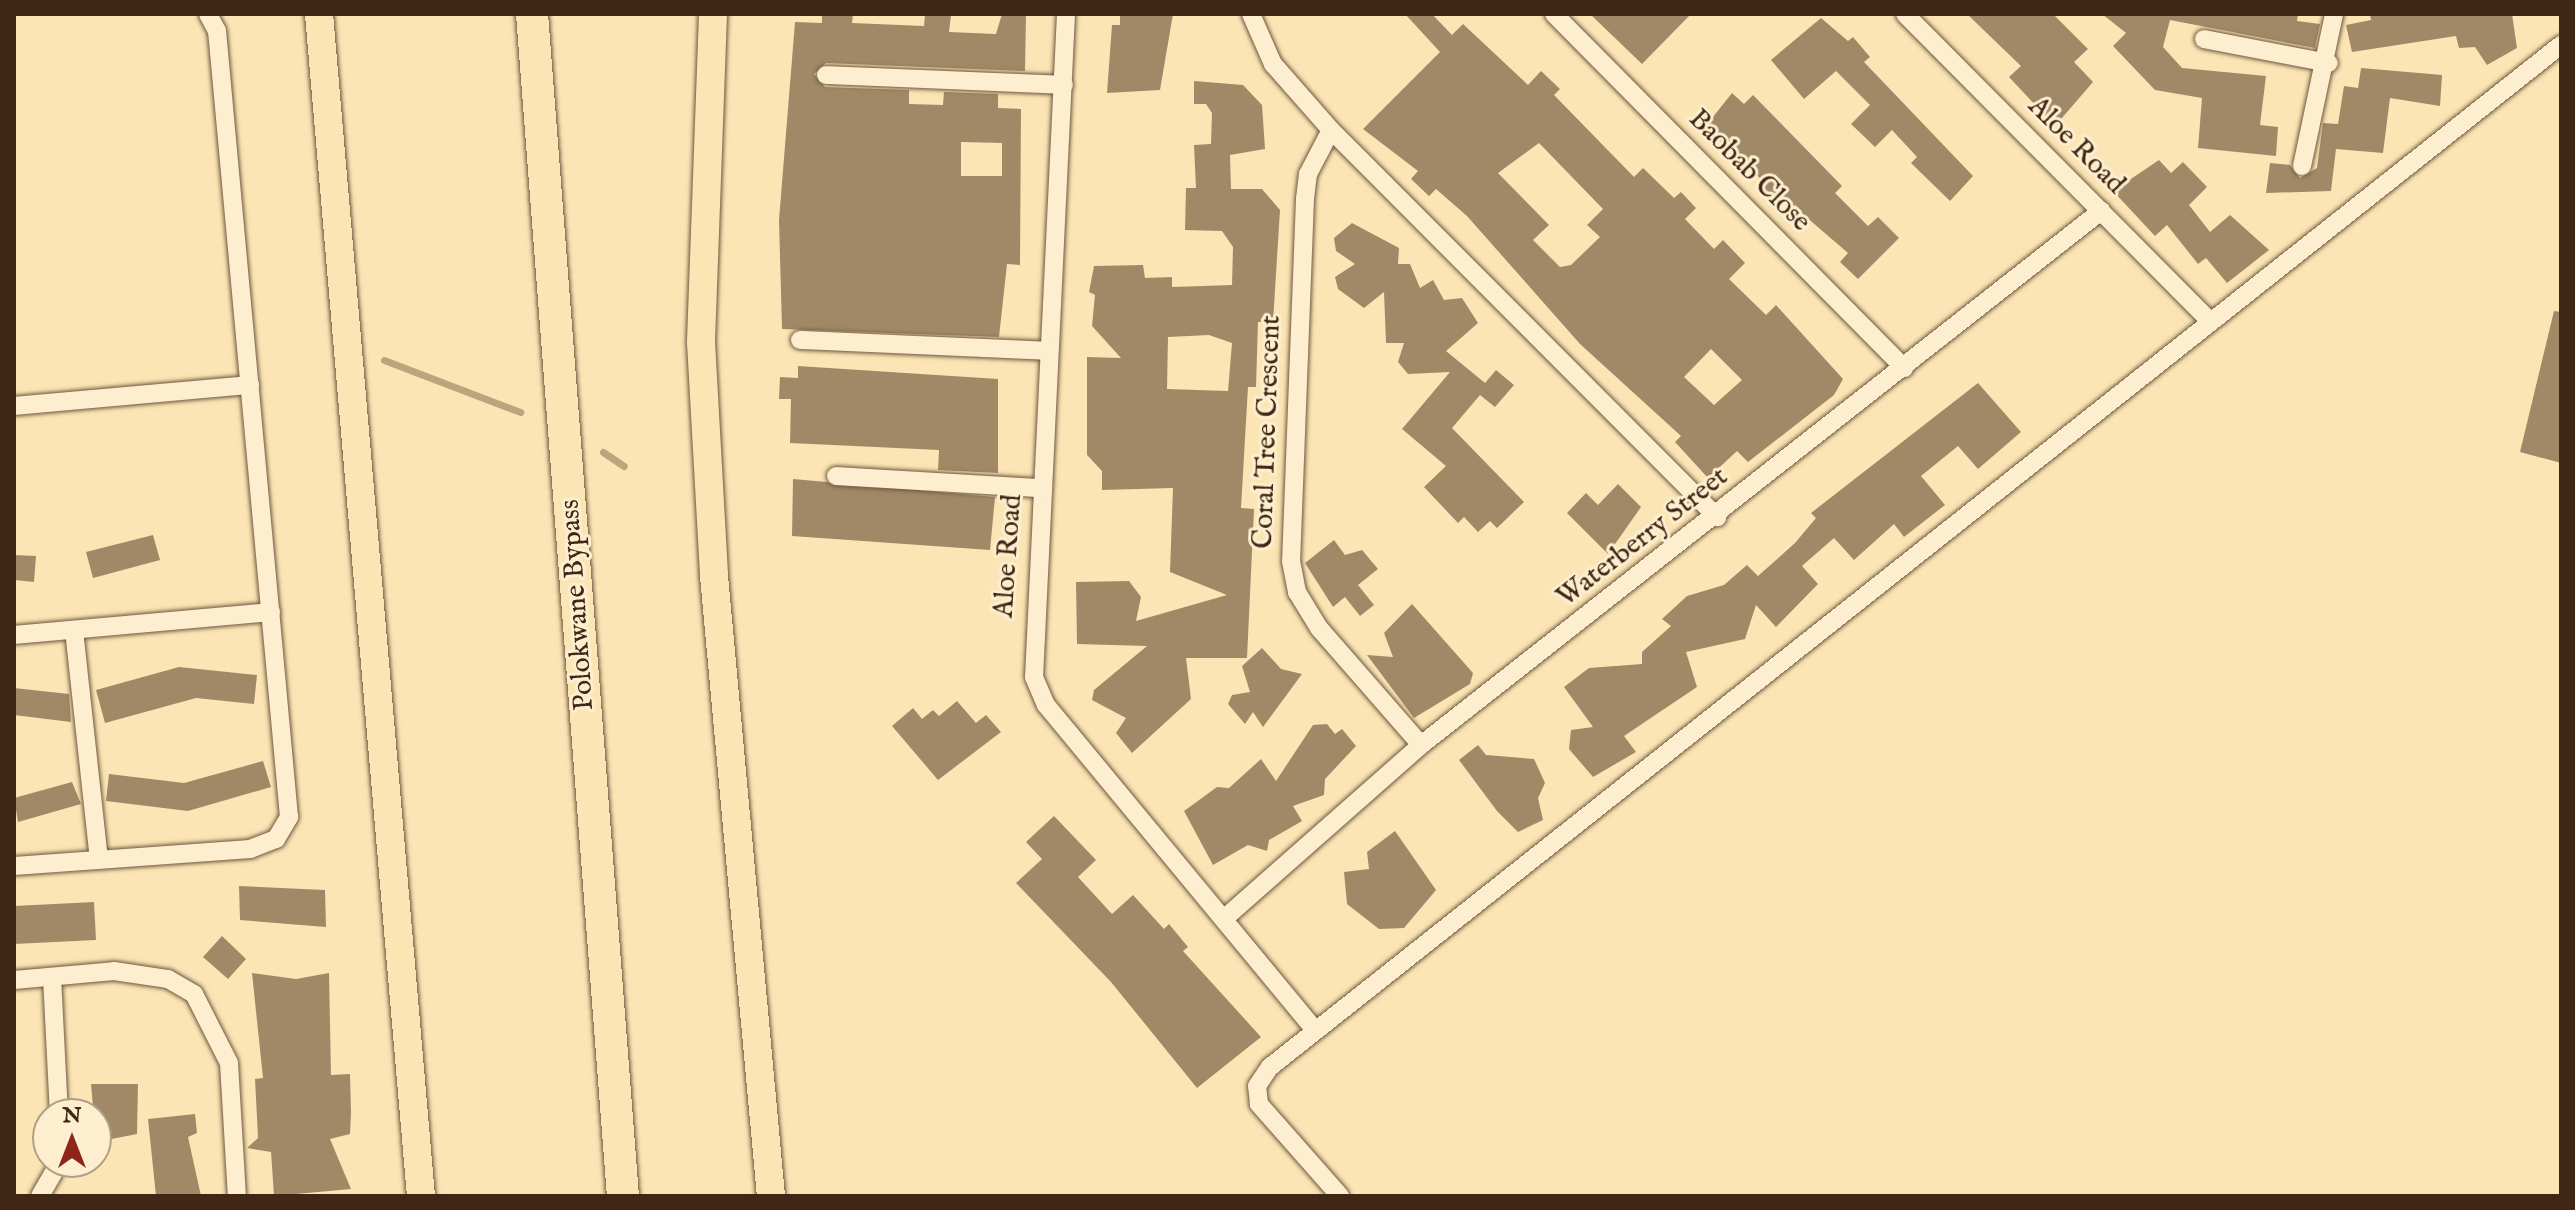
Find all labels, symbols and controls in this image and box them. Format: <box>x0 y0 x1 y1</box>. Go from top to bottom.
street label: Aloe Road <box>2020 90 2132 202</box>
street label: Baobab Close <box>1681 103 1817 239</box>
street label: Coral Tree Crescent <box>1247 315 1289 549</box>
street label: Waterberry Street <box>1551 461 1735 615</box>
street label: Aloe Road <box>988 493 1030 619</box>
street label: Polokwane Bypass <box>554 498 602 712</box>
north arrow <box>32 1098 112 1178</box>
text: N <box>62 1102 82 1130</box>

